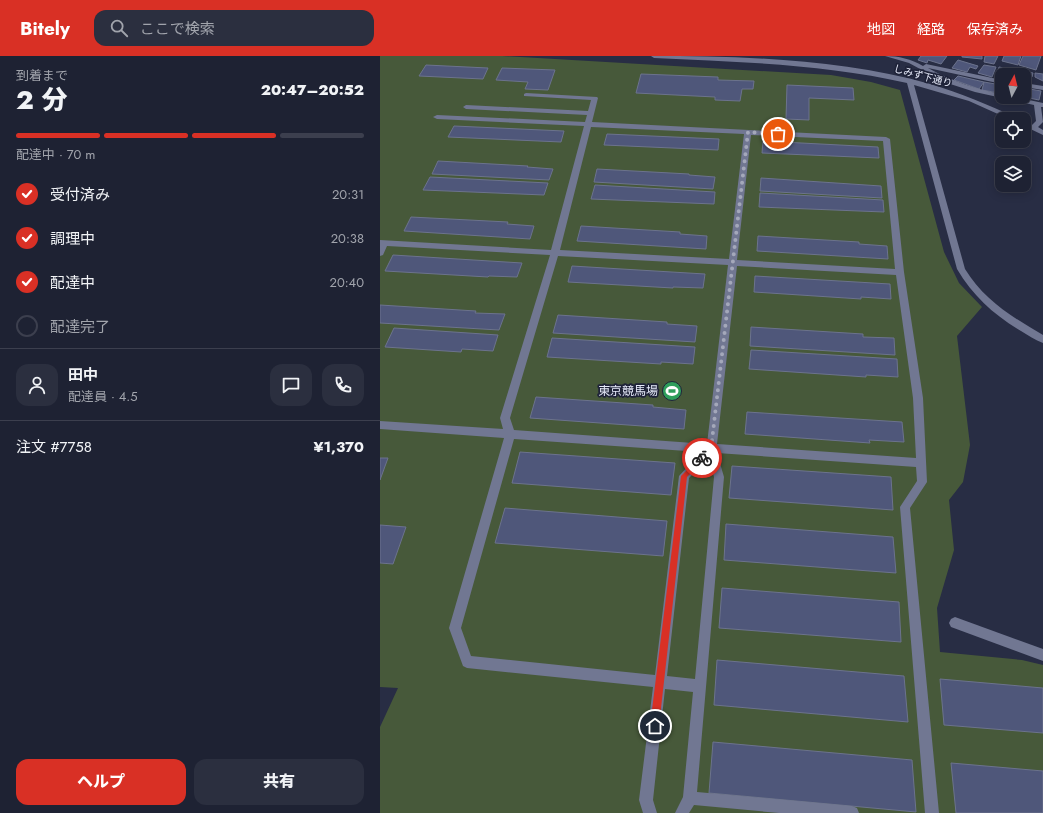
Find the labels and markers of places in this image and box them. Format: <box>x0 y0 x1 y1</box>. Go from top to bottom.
pin <box>761 117 795 151</box>
sports icon: 東京競馬場 <box>661 380 683 402</box>
place label: 東京競馬場 <box>598 382 658 400</box>
pin <box>638 709 672 743</box>

